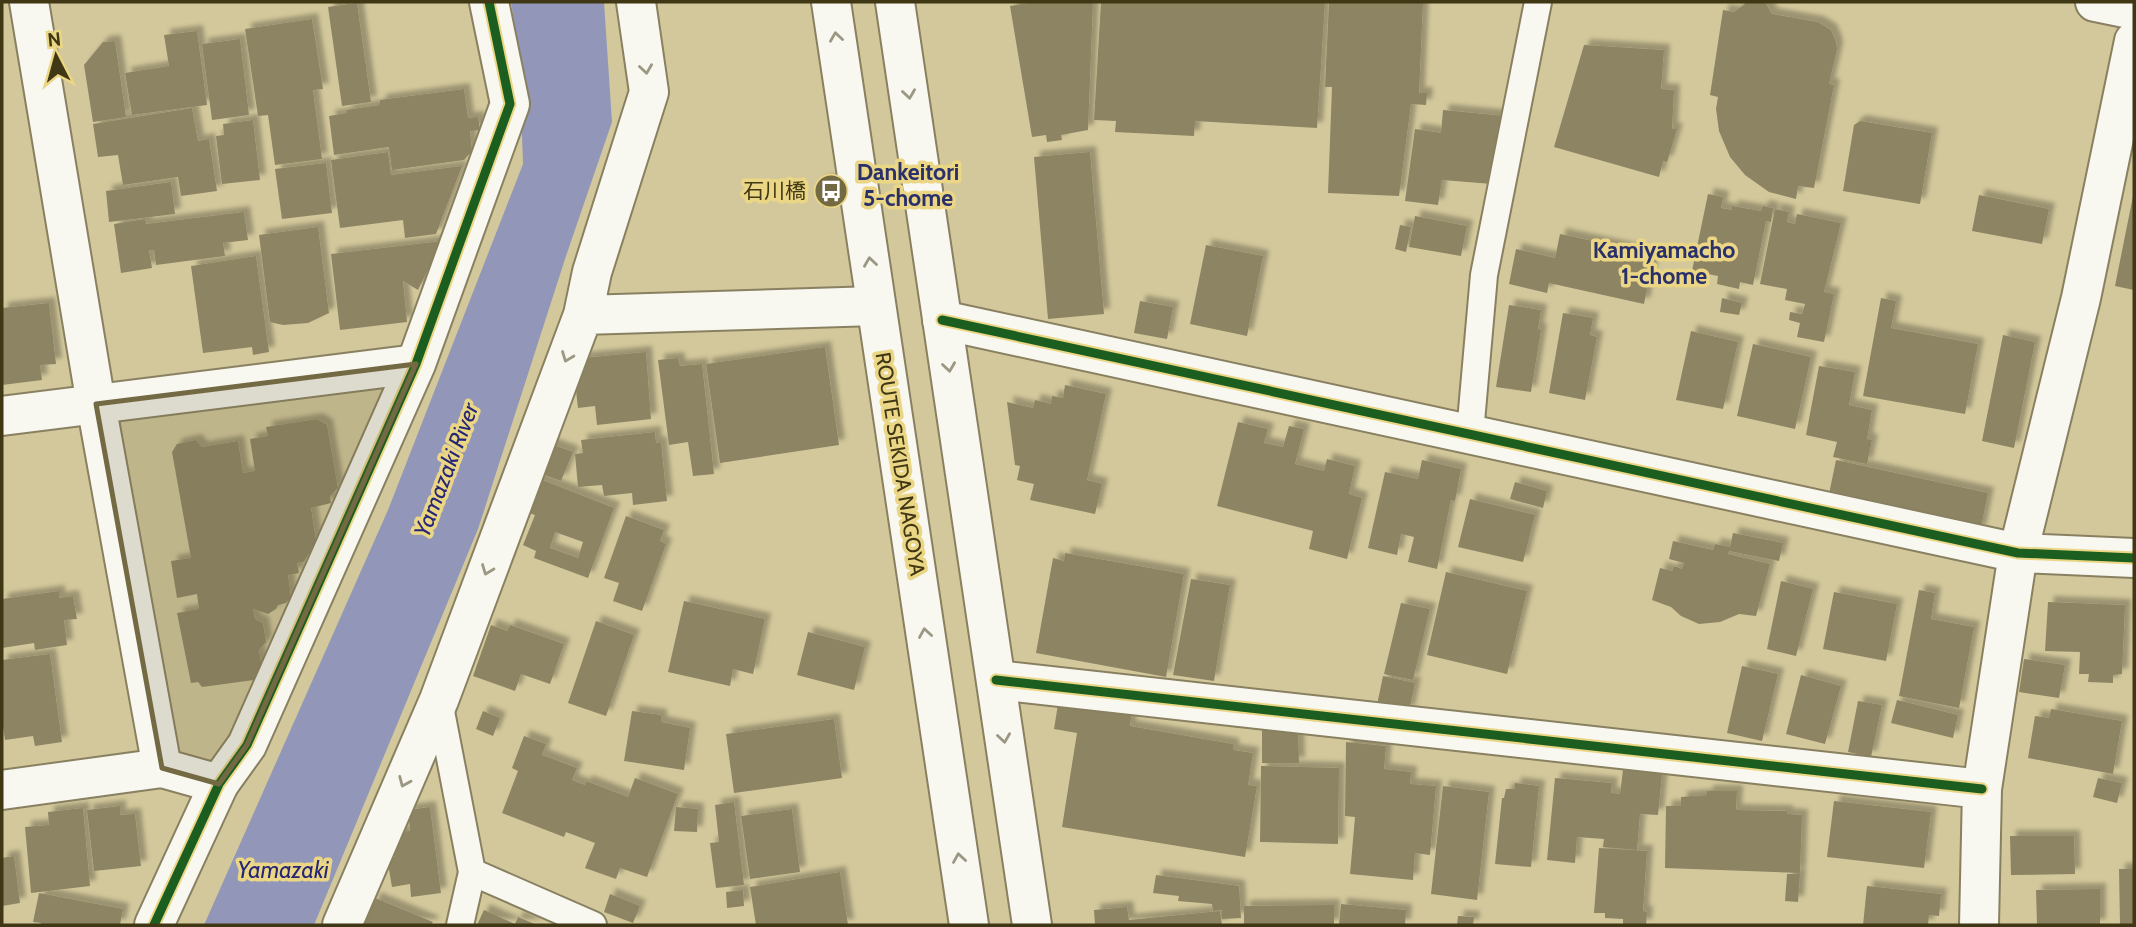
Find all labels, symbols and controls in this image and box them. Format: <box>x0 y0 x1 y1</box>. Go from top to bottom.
north arrow <box>21 21 91 91</box>
text: N <box>46 27 62 52</box>
one-way arrow <box>829 32 844 43</box>
one-way arrow <box>638 63 653 75</box>
one-way arrow <box>901 88 916 99</box>
district label: Dankeitori 5-chome <box>857 158 959 212</box>
bus stop icon: 石川橋 <box>812 172 850 210</box>
place label: 石川橋 <box>743 178 806 203</box>
district label: Kamiyamacho 1-chome <box>1593 236 1735 290</box>
one-way arrow <box>863 257 878 268</box>
street label: ROUTE SEKIDA NAGOYA <box>870 350 931 578</box>
one-way arrow <box>562 351 576 363</box>
one-way arrow <box>941 361 956 373</box>
water label: Yamazaki River <box>408 398 485 541</box>
one-way arrow <box>482 564 496 576</box>
one-way arrow <box>918 627 933 639</box>
one-way arrow <box>996 732 1011 743</box>
one-way arrow <box>398 775 412 787</box>
one-way arrow <box>952 852 967 864</box>
water label: Yamazaki <box>237 856 330 884</box>

